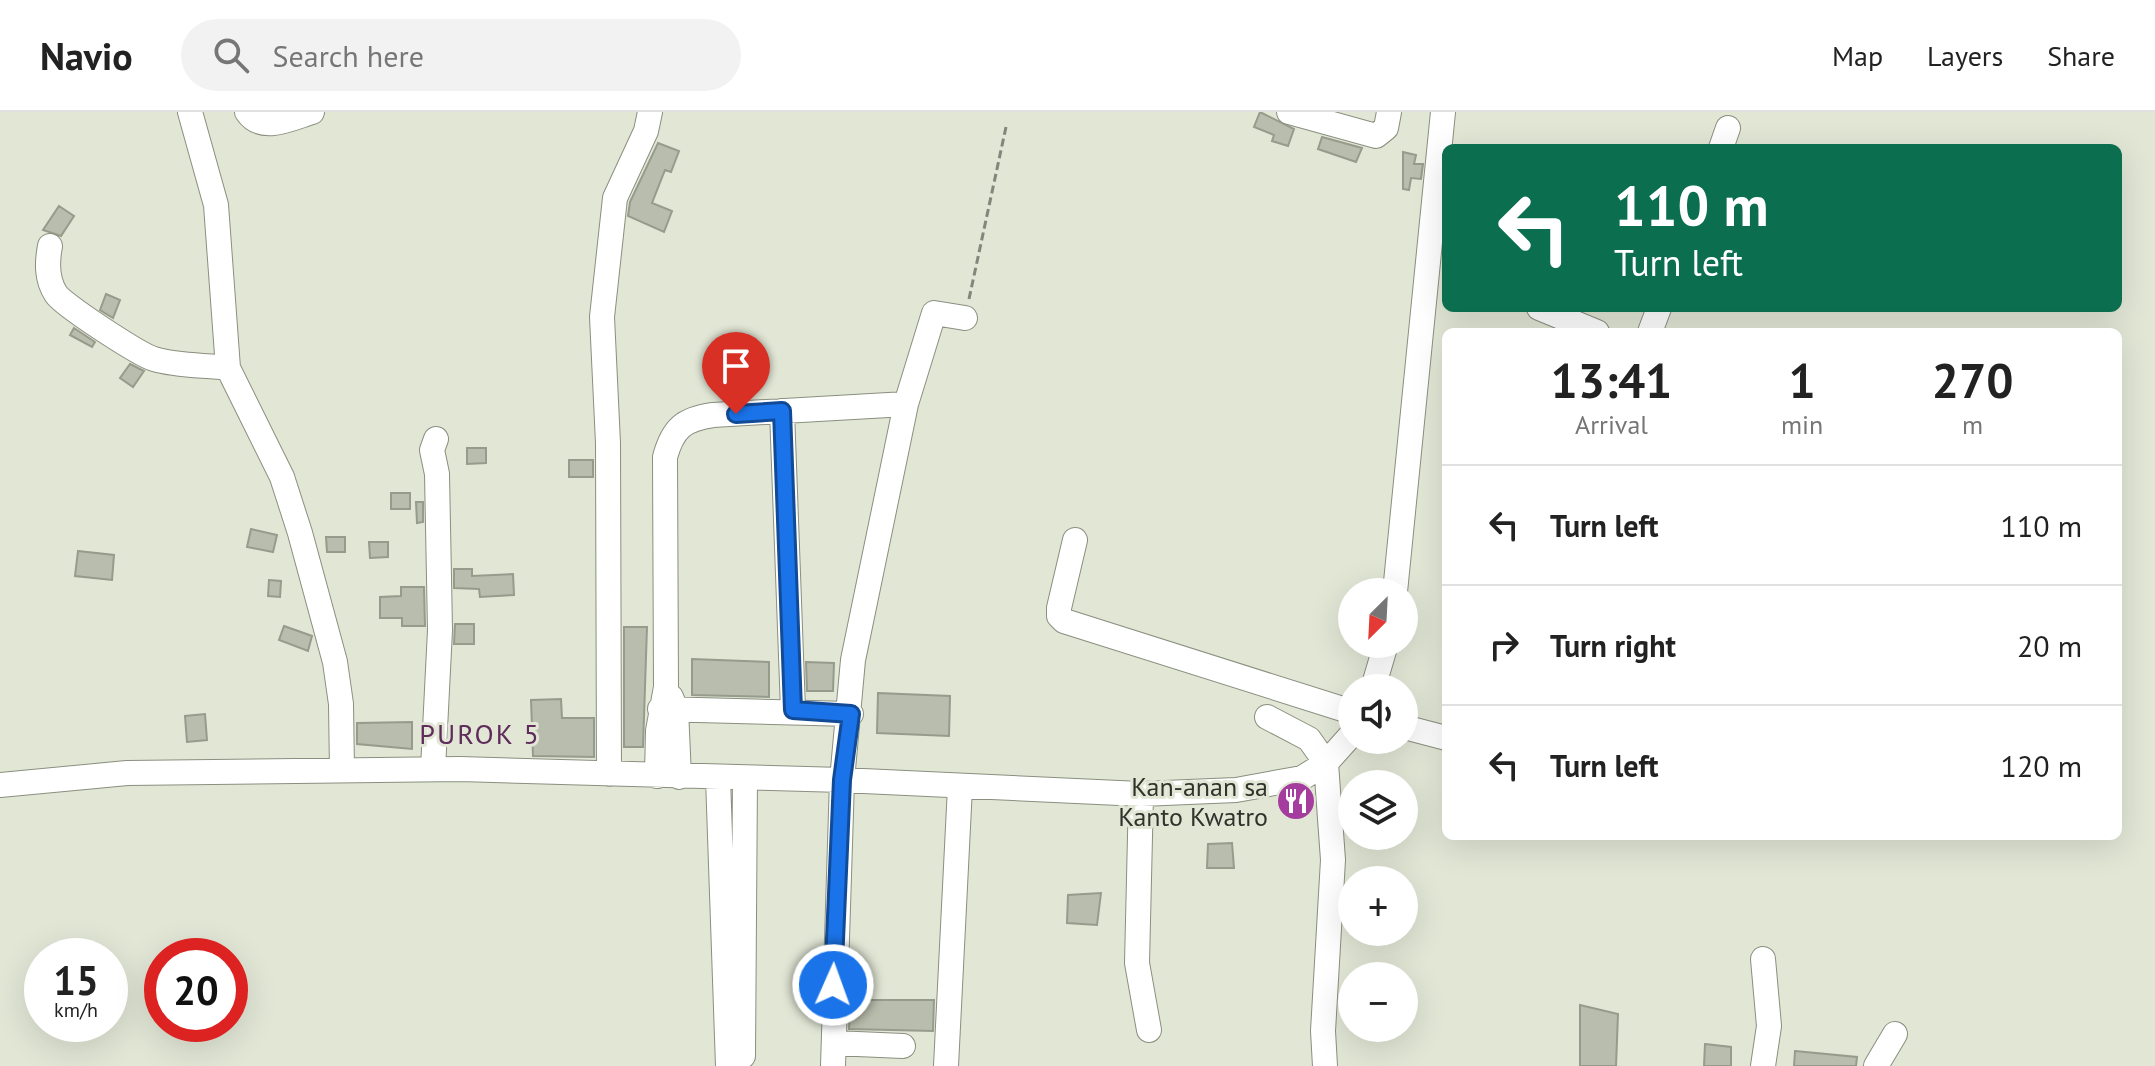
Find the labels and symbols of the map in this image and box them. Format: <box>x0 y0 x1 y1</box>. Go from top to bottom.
pin <box>702 332 770 414</box>
north arrow <box>1338 578 1418 658</box>
district label: PUROK 5 <box>419 715 541 752</box>
place label: Kan-anan sa Kanto Kwatro <box>1118 770 1268 833</box>
restaurant icon: Kan-anan sa Kanto Kwatro <box>1275 780 1317 822</box>
speed limit sign: 20 <box>144 938 248 1042</box>
position arrow <box>791 943 875 1027</box>

